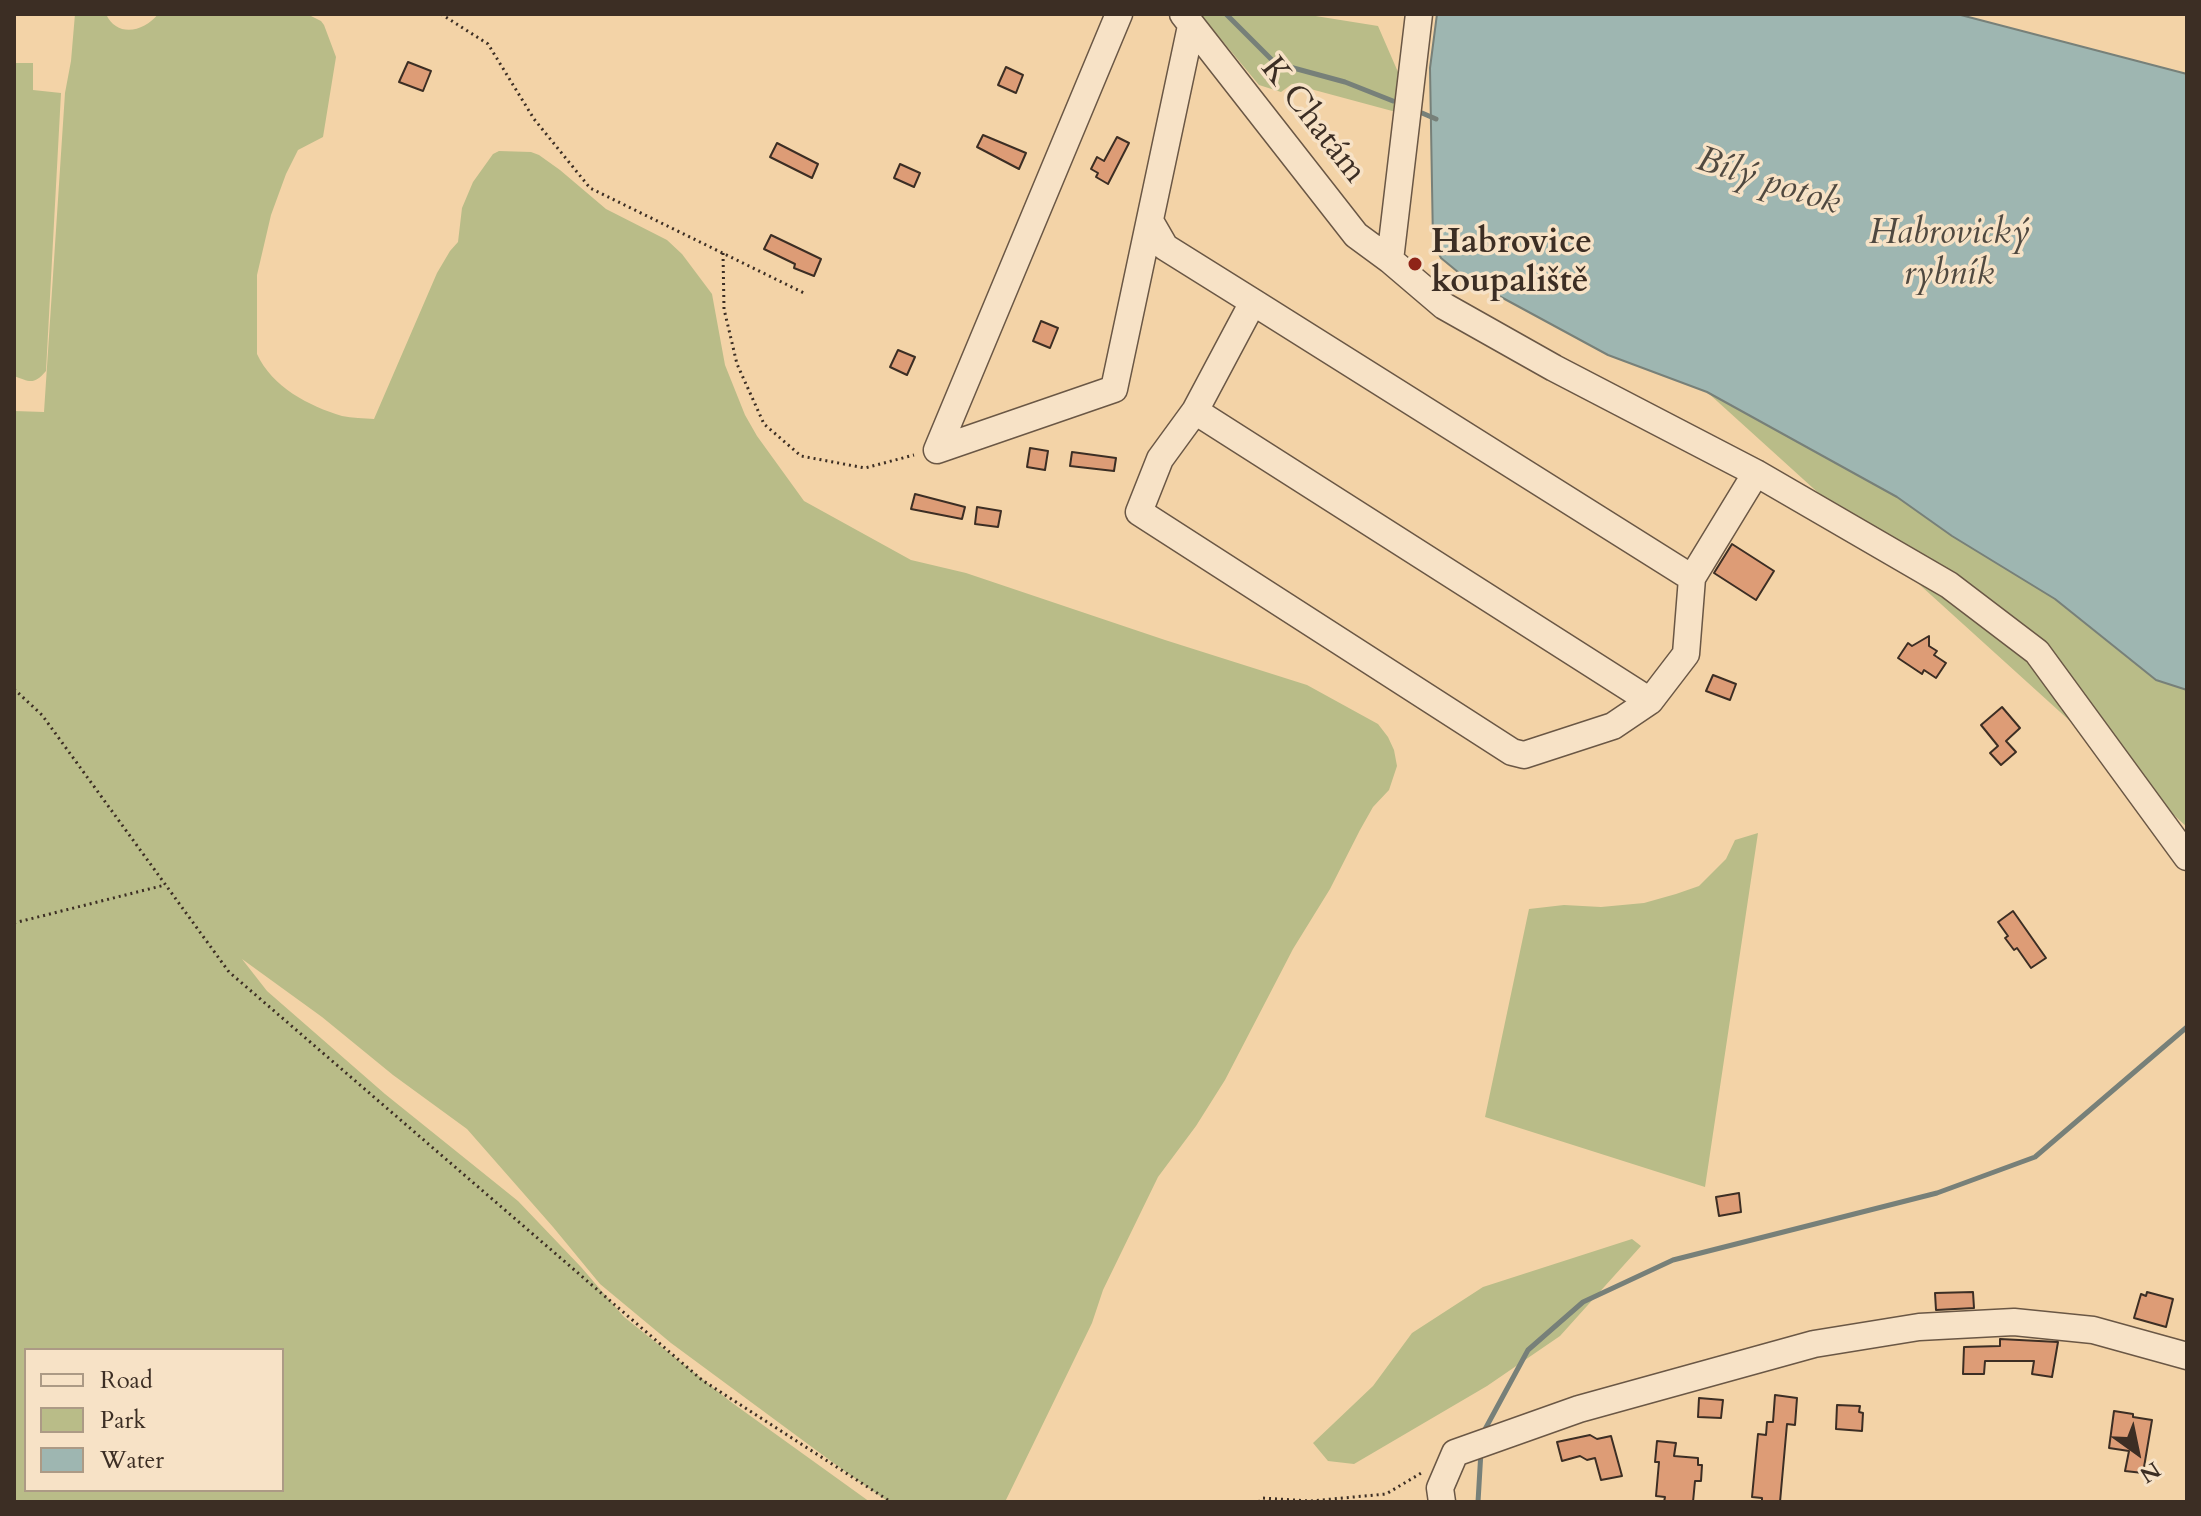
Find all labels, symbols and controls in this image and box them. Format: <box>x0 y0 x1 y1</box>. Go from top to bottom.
street label: K Chatám <box>1250 50 1374 192</box>
water label: Bílý potok <box>1691 140 1845 226</box>
water label: Habrovický rybník <box>1869 213 2029 298</box>
place label: Habrovice koupaliště <box>1431 224 1592 304</box>
marker: Habrovice koupaliště <box>1406 255 1424 273</box>
legend <box>24 1348 284 1492</box>
text: Road <box>100 1364 153 1397</box>
text: Park <box>100 1404 146 1437</box>
north arrow <box>2097 1412 2177 1492</box>
text: Water <box>100 1444 164 1477</box>
text: N <box>2134 1454 2166 1490</box>

